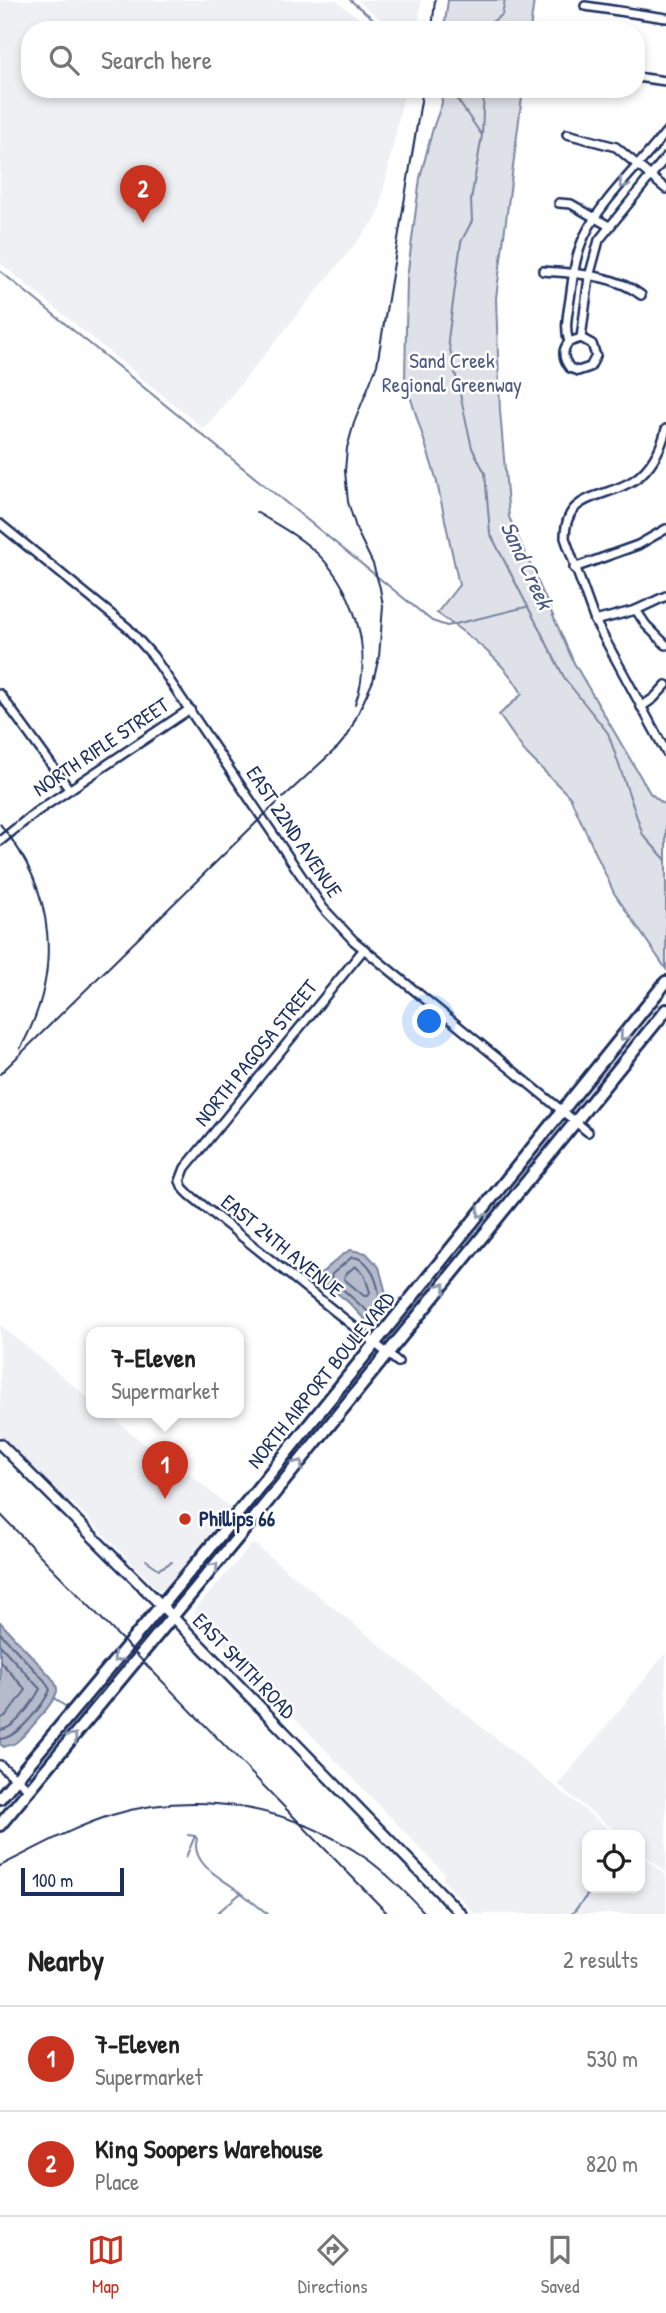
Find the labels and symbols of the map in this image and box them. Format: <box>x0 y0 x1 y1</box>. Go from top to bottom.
pin: 2 <box>120 165 166 223</box>
one-way arrow <box>618 177 631 189</box>
park label: Sand Creek Regional Greenway <box>382 346 522 399</box>
water label: Sand Creek <box>494 516 562 616</box>
street label: NORTH RIFLE STREET <box>27 690 176 803</box>
street label: EAST 22ND AVENUE <box>240 760 349 903</box>
street label: NORTH PAGOSA STREET <box>187 972 325 1132</box>
your location <box>412 1004 446 1038</box>
one-way arrow <box>619 1028 632 1040</box>
street label: EAST 24TH AVENUE <box>215 1187 349 1304</box>
one-way arrow <box>477 1205 489 1218</box>
one-way arrow <box>434 1282 446 1295</box>
street label: NORTH AIRPORT BOULEVARD <box>240 1285 401 1474</box>
pin: 1 <box>142 1441 188 1499</box>
one-way arrow <box>291 1459 303 1472</box>
place label: Phillips 66 <box>199 1504 276 1534</box>
marker: Phillips 66 <box>177 1511 193 1527</box>
one-way arrow <box>206 1563 219 1575</box>
street label: EAST SMITH ROAD <box>186 1606 302 1725</box>
one-way arrow <box>113 1649 125 1662</box>
one-way arrow <box>65 1733 77 1746</box>
scale bar <box>21 1865 124 1897</box>

